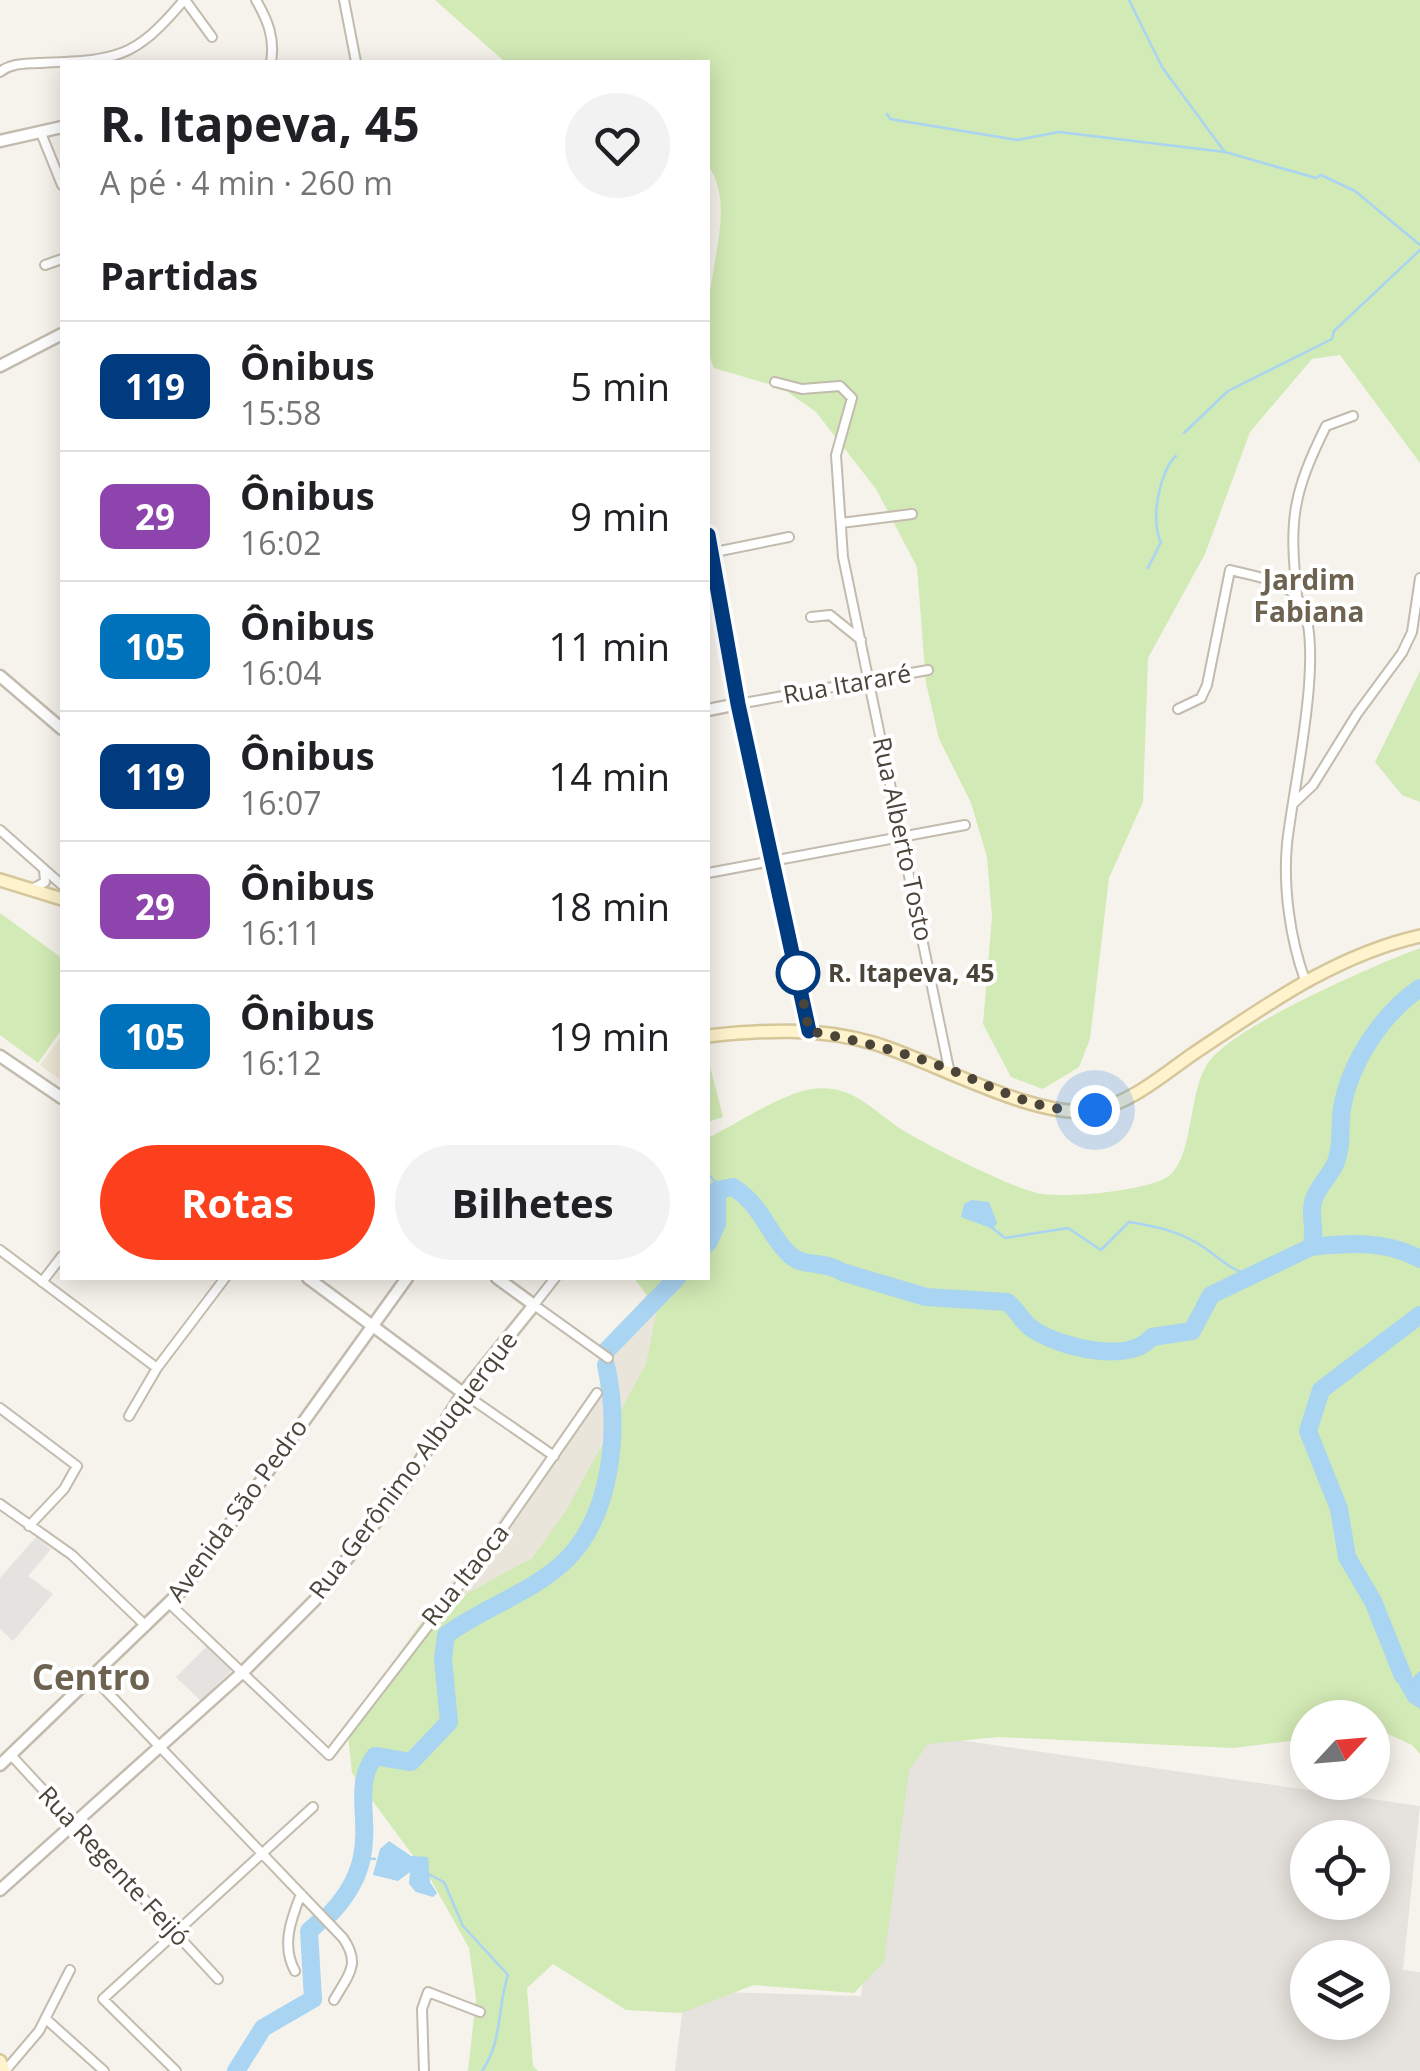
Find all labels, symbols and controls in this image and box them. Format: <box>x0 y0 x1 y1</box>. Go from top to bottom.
text: R. Itapeva, 45 <box>100 91 420 156</box>
button: heart <box>565 93 670 198</box>
text: A pé · 4 min · 260 m <box>100 161 393 204</box>
text: Partidas <box>100 249 258 301</box>
text: Ônibus <box>240 339 375 391</box>
text: 5 min <box>570 360 670 412</box>
text: 119 <box>125 363 185 410</box>
text: 15:58 <box>240 391 322 434</box>
text: Ônibus <box>240 469 375 521</box>
text: 9 min <box>570 490 670 542</box>
text: 29 <box>135 493 175 540</box>
text: 16:02 <box>240 521 322 564</box>
district label: Jardim Fabiana <box>1254 560 1364 630</box>
text: Ônibus <box>240 599 375 651</box>
text: 11 min <box>549 620 670 672</box>
text: 105 <box>125 623 185 670</box>
text: 16:04 <box>240 651 322 694</box>
street label: Rua Itararé <box>780 655 913 711</box>
text: Ônibus <box>240 729 375 781</box>
street label: Rua Alberto Tosto <box>866 734 942 944</box>
text: 14 min <box>549 750 670 802</box>
text: 119 <box>125 753 185 800</box>
text: 16:07 <box>240 781 322 824</box>
text: Ônibus <box>240 859 375 911</box>
text: 18 min <box>549 880 670 932</box>
text: 29 <box>135 883 175 930</box>
text: 16:11 <box>240 911 322 954</box>
marker: R. Itapeva, 45 <box>777 952 819 994</box>
place label: R. Itapeva, 45 <box>828 955 994 989</box>
text: Ônibus <box>240 989 375 1041</box>
text: 19 min <box>549 1010 670 1062</box>
text: 105 <box>125 1013 185 1060</box>
text: 16:12 <box>240 1041 322 1084</box>
your location <box>1070 1085 1120 1135</box>
button: Rotas <box>100 1145 375 1260</box>
button: Bilhetes <box>395 1145 670 1260</box>
street label: Rua Gerônimo Albuquerque <box>300 1323 524 1605</box>
street label: Avenida São Pedro <box>158 1411 314 1608</box>
street label: Rua Itaoca <box>413 1516 516 1632</box>
district label: Centro <box>32 1653 150 1700</box>
north arrow <box>1290 1700 1390 1800</box>
map controls <box>1290 1700 1390 2040</box>
street label: Rua Regente Feijó <box>32 1778 198 1953</box>
button: locate <box>1290 1820 1390 1920</box>
button: layers <box>1290 1940 1390 2040</box>

